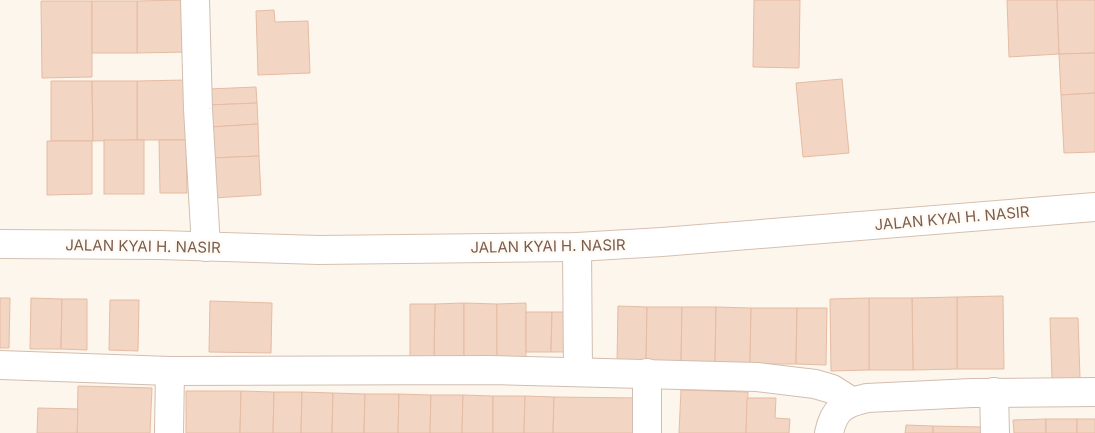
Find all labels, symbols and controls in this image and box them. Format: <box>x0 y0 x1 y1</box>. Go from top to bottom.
street label: JALAN KYAI H. NASIR <box>874 202 1031 234</box>
street label: JALAN KYAI H. NASIR <box>65 235 221 257</box>
street label: JALAN KYAI H. NASIR <box>470 235 626 257</box>

